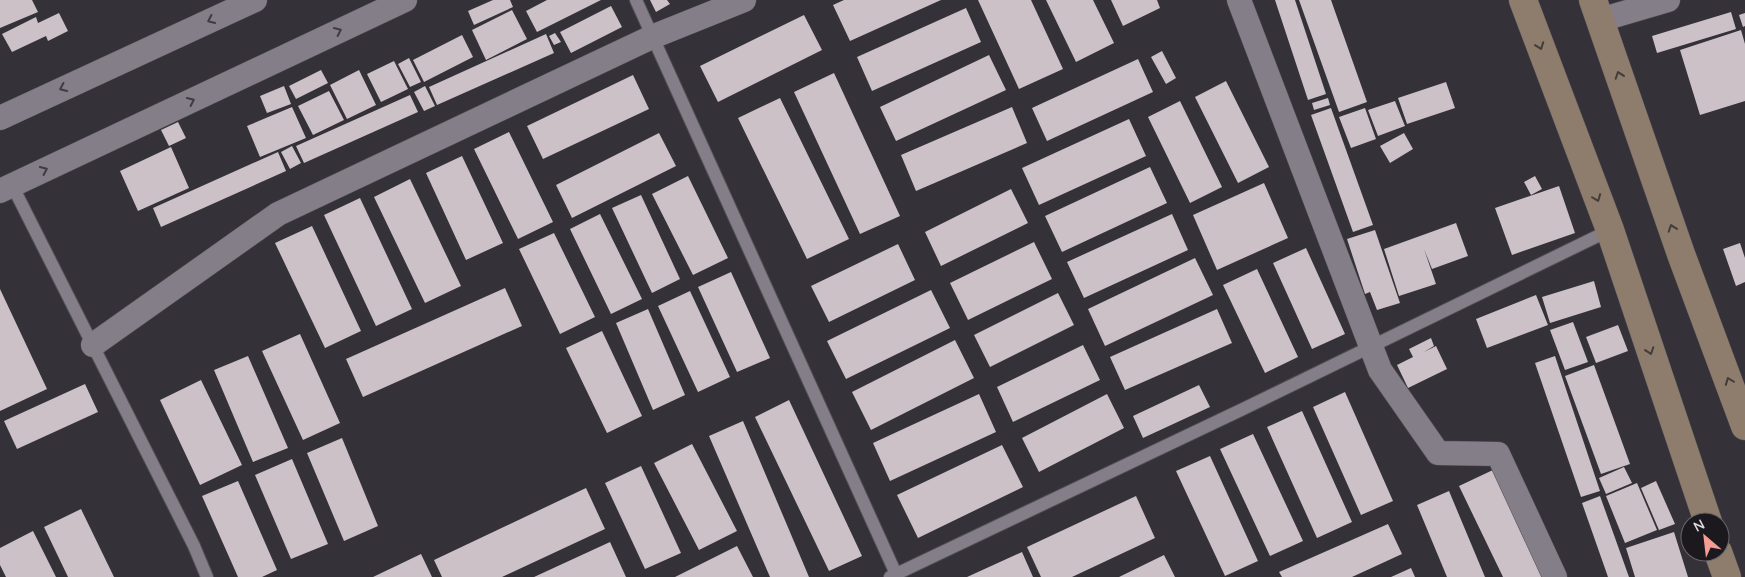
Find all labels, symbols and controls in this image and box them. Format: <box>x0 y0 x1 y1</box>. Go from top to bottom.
one-way arrow <box>207 14 216 25</box>
one-way arrow <box>333 27 342 37</box>
one-way arrow <box>1534 41 1544 49</box>
one-way arrow <box>1615 71 1625 79</box>
one-way arrow <box>60 82 69 92</box>
one-way arrow <box>186 96 195 107</box>
one-way arrow <box>39 166 48 176</box>
one-way arrow <box>1591 193 1602 202</box>
one-way arrow <box>1668 224 1678 233</box>
one-way arrow <box>1645 347 1655 355</box>
one-way arrow <box>1724 377 1734 385</box>
north arrow <box>1680 512 1730 562</box>
text: N <box>1690 515 1708 536</box>

